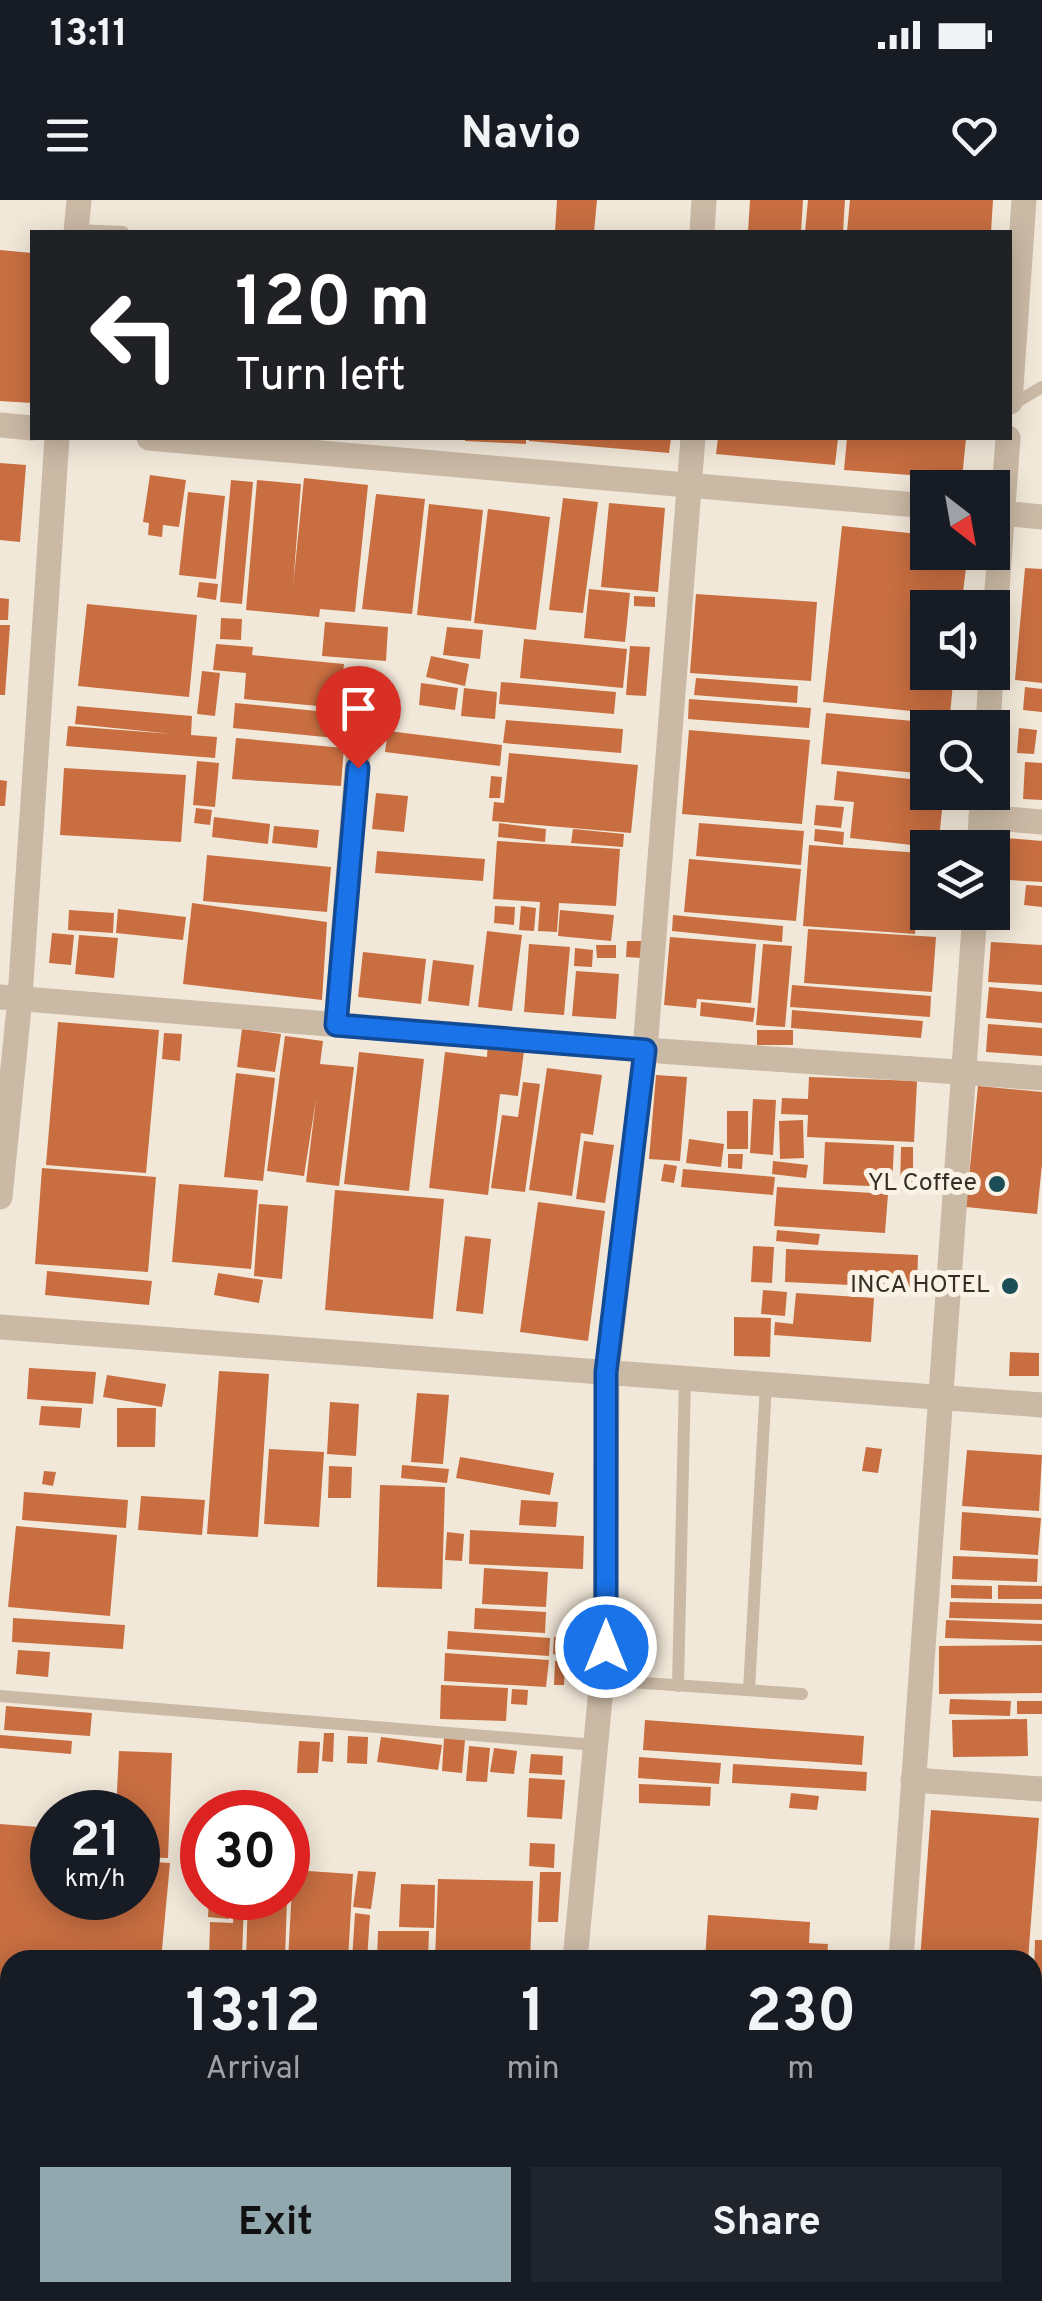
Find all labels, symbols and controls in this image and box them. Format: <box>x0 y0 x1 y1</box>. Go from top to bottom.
text: 13:11 <box>50 11 128 60</box>
text: Navio <box>461 107 581 164</box>
icon: menu <box>40 108 95 163</box>
icon: heart <box>947 108 1002 163</box>
text: 120 m <box>235 262 431 351</box>
icon: left <box>70 270 200 400</box>
text: Turn left <box>235 349 406 406</box>
north arrow <box>910 470 1010 570</box>
map controls <box>910 470 1010 930</box>
button: sound <box>910 590 1010 690</box>
pin <box>316 666 401 769</box>
icon: arrive <box>331 681 386 736</box>
button: search <box>910 710 1010 810</box>
button: layers <box>910 830 1010 930</box>
place label: YL Coffee <box>868 1168 977 1200</box>
marker: YL Coffee <box>986 1173 1008 1195</box>
place label: INCA HOTEL <box>850 1270 990 1302</box>
marker: INCA HOTEL <box>999 1275 1021 1297</box>
position arrow <box>554 1595 658 1699</box>
speed limit sign: 30 <box>180 1790 310 1920</box>
text: 21 <box>70 1811 120 1874</box>
text: km/h <box>65 1864 125 1896</box>
text: 13:12 <box>186 1977 321 2053</box>
text: 1 <box>521 1977 545 2053</box>
text: 230 <box>745 1977 856 2053</box>
text: Arrival <box>206 2050 301 2090</box>
text: min <box>506 2050 560 2090</box>
text: m <box>787 2050 814 2090</box>
button: Exit <box>40 2167 511 2282</box>
button: Share <box>531 2167 1002 2282</box>

